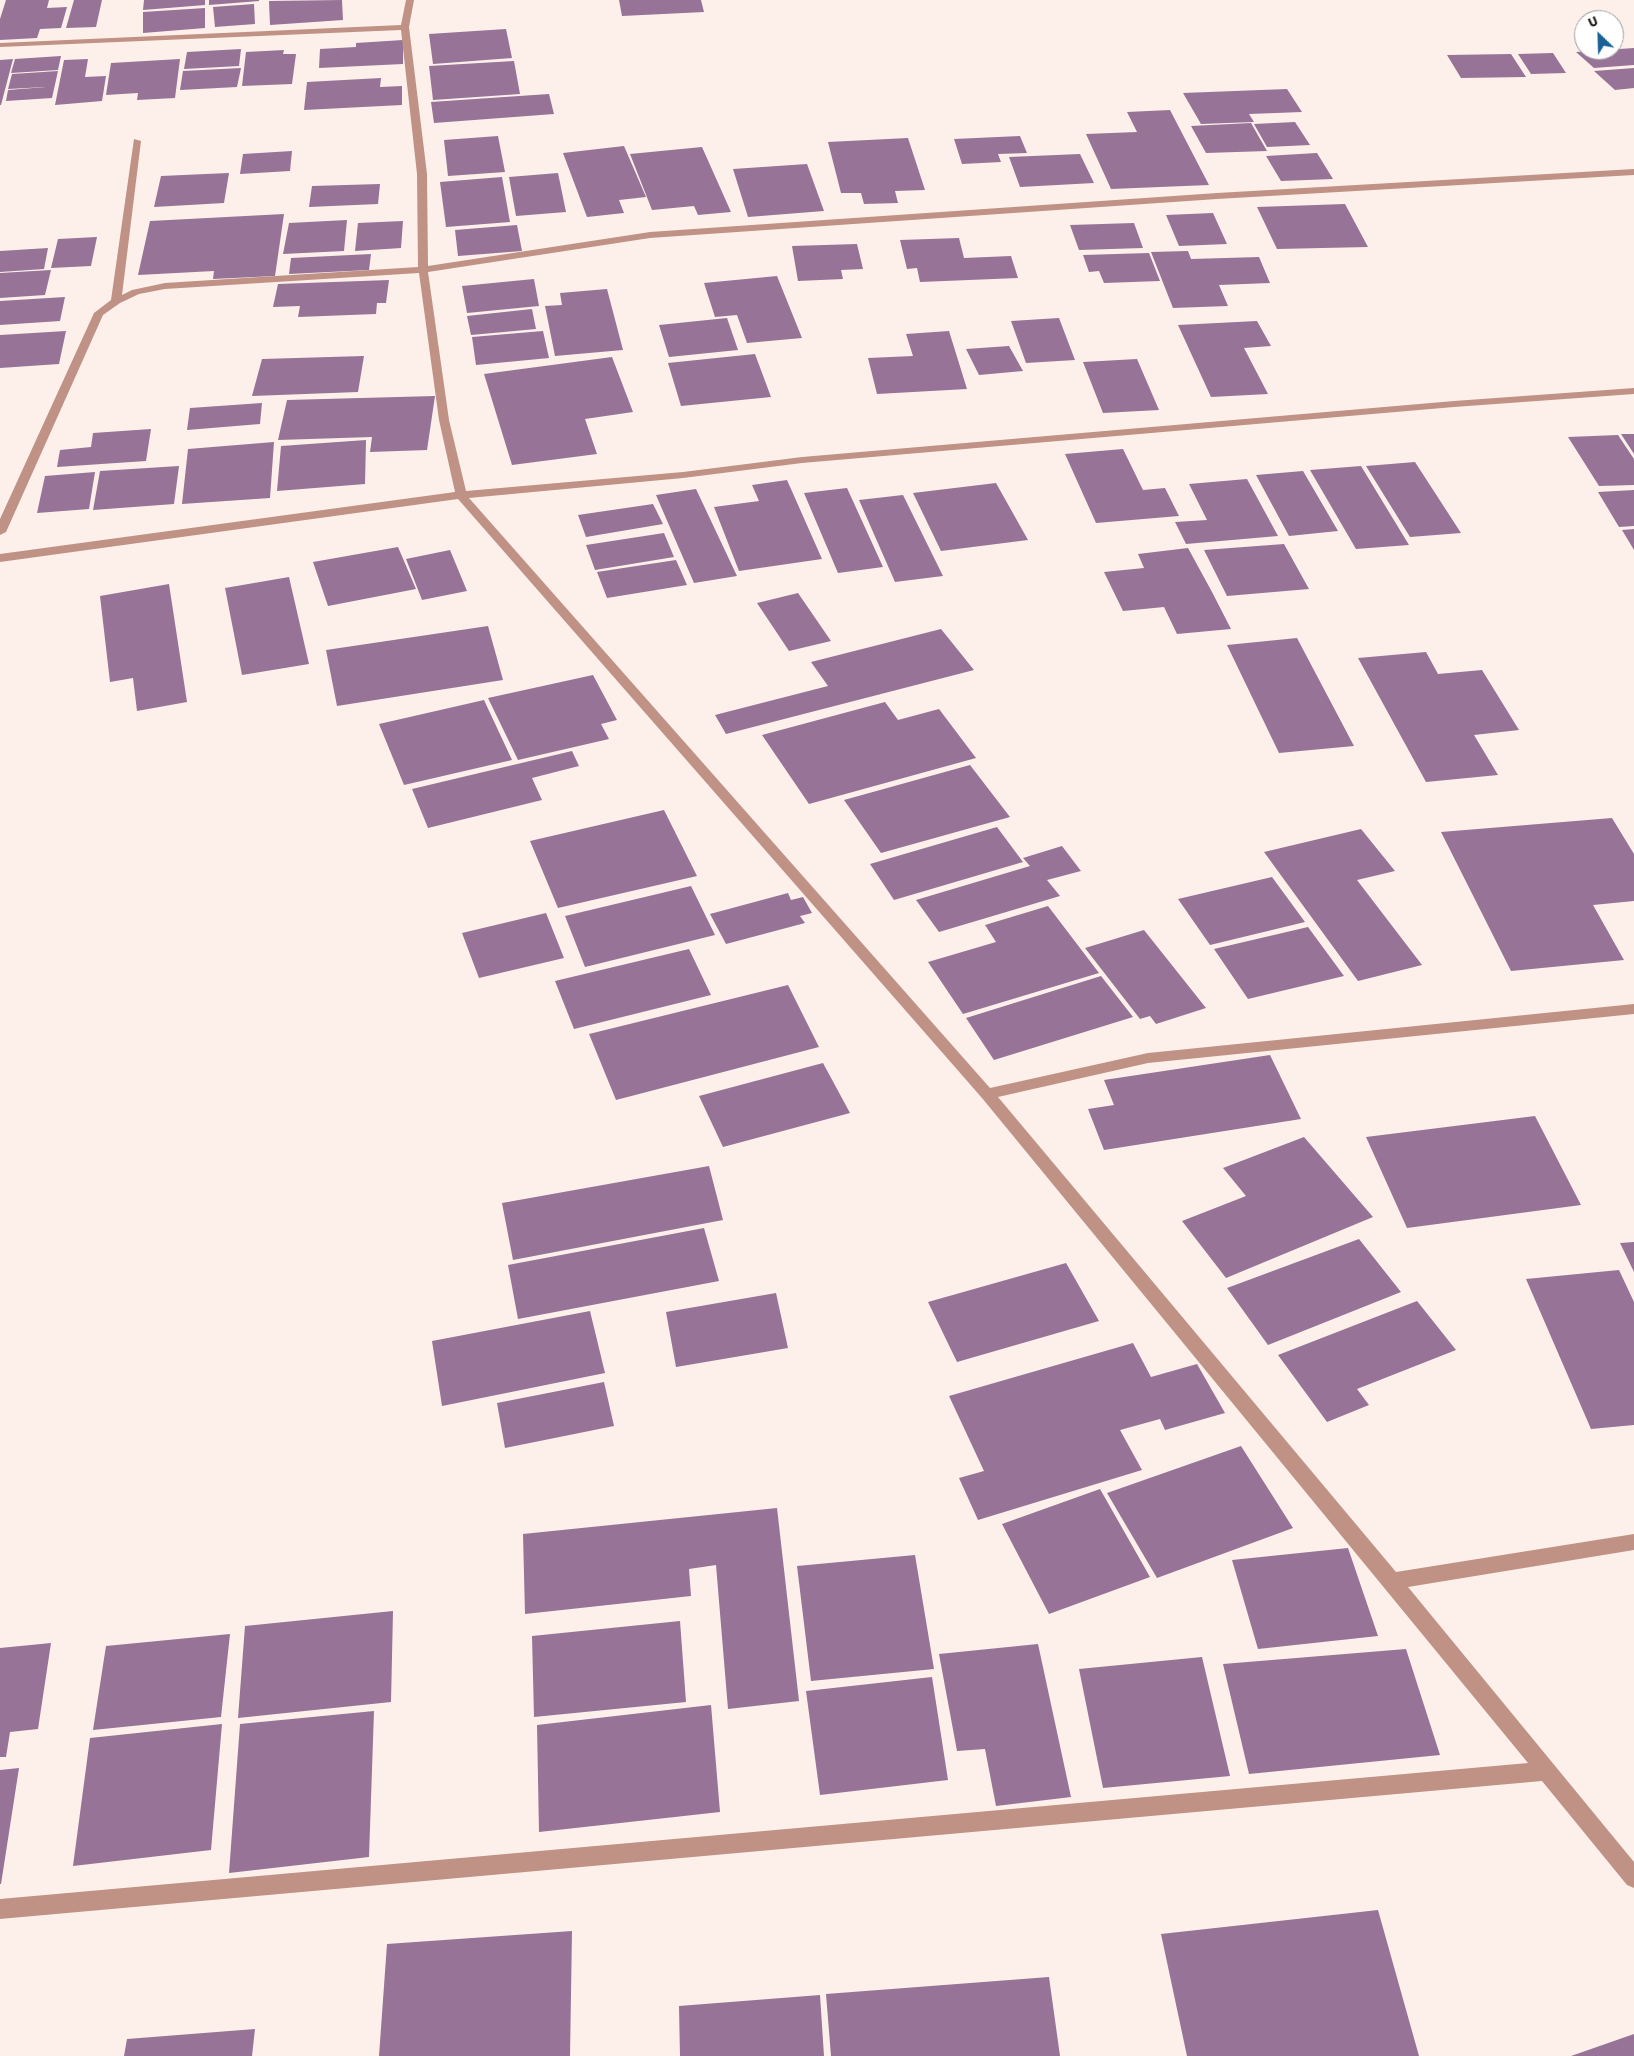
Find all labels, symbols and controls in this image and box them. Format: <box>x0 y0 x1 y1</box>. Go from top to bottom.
north arrow <box>1574 10 1624 60</box>
text: U <box>1585 11 1602 33</box>

